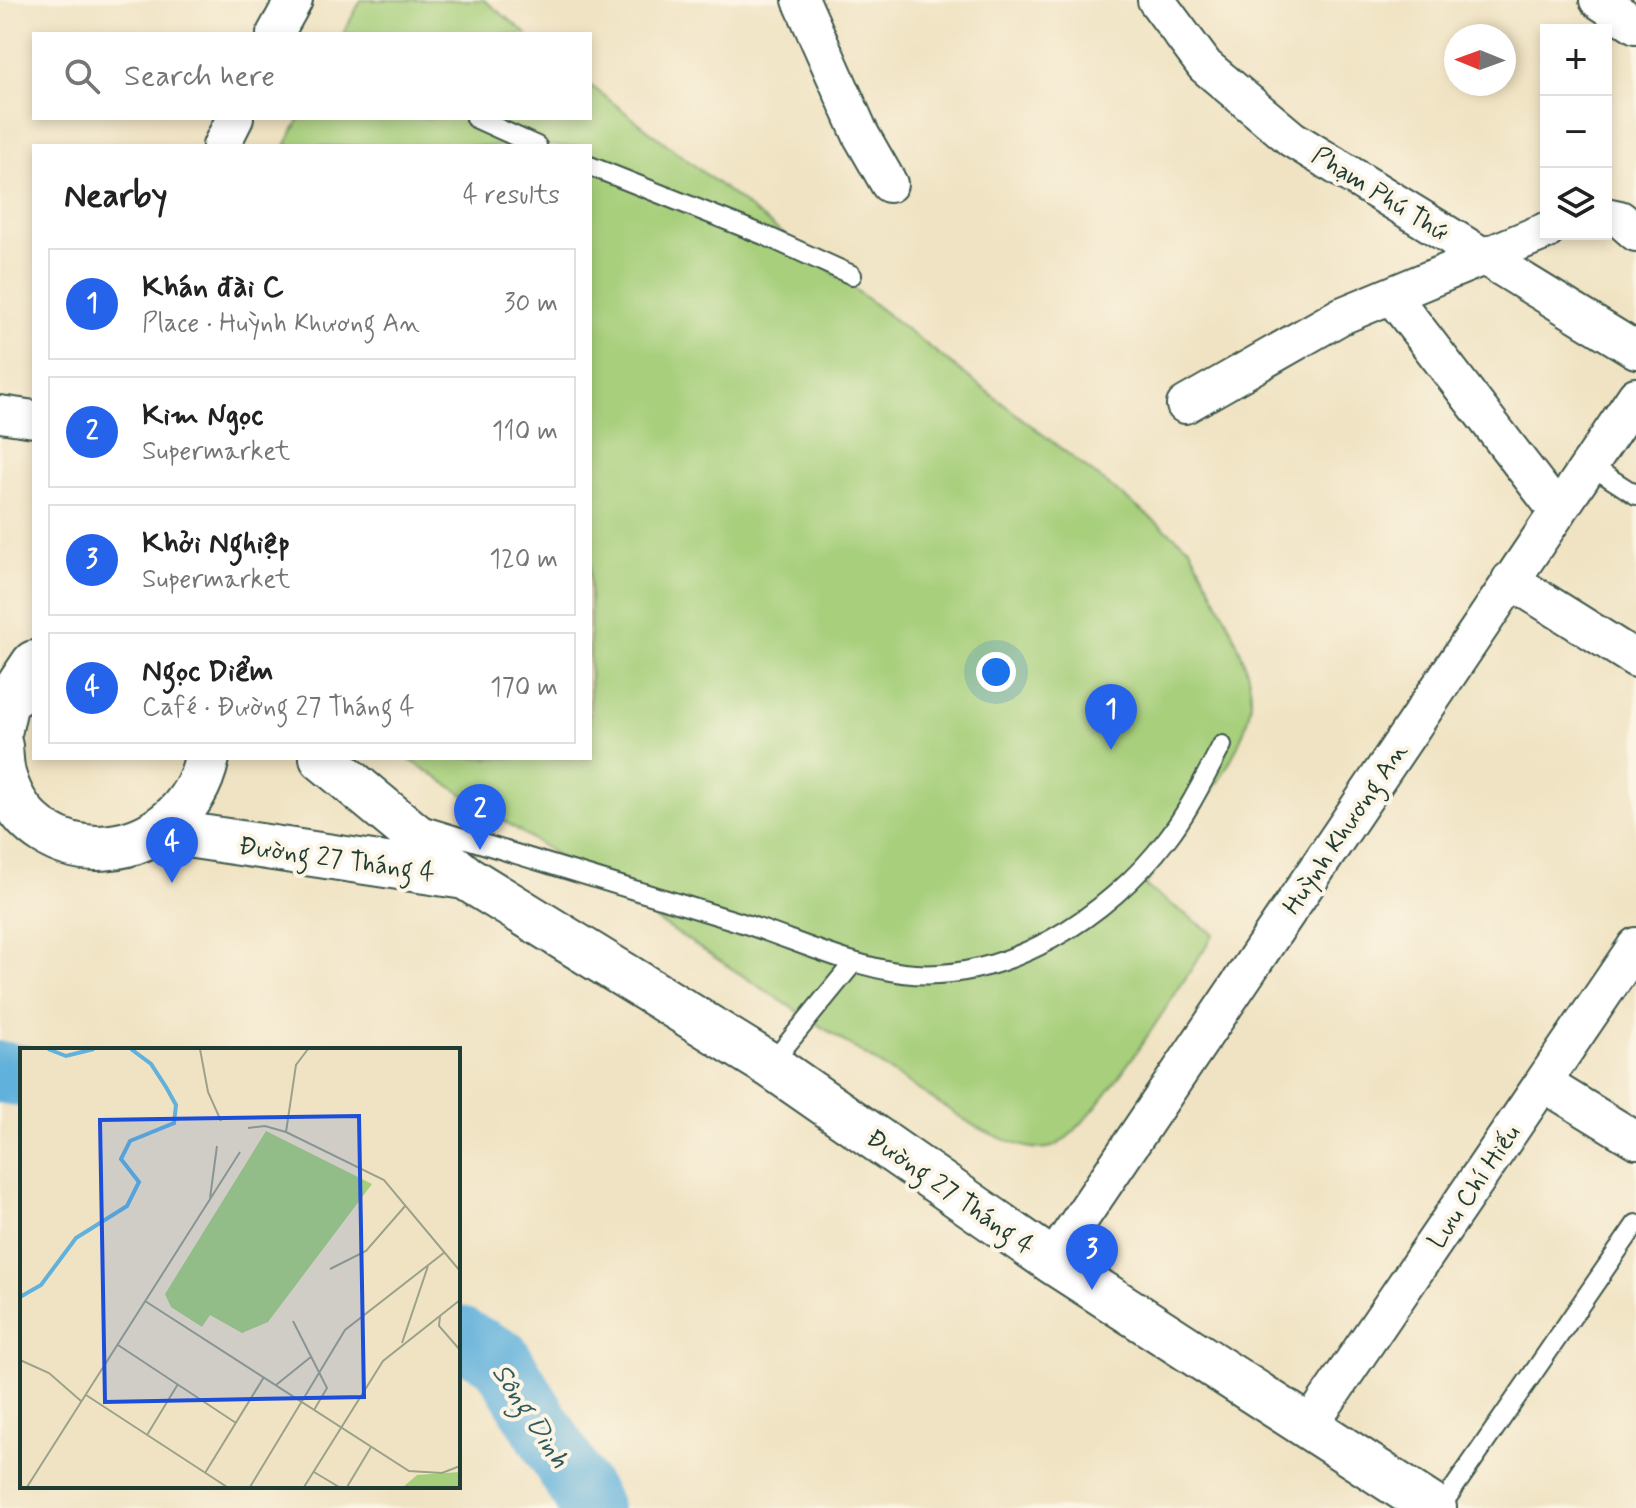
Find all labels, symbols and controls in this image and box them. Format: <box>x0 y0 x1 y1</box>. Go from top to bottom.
north arrow <box>1444 24 1516 96</box>
map controls <box>1540 24 1612 240</box>
button: + <box>1540 24 1612 96</box>
search box <box>32 32 592 120</box>
icon: search <box>60 54 104 98</box>
text: Search here <box>124 57 275 96</box>
button: − <box>1540 96 1612 168</box>
street label: Phạm Phú Thứ <box>1305 139 1455 250</box>
button: layers <box>1540 168 1612 240</box>
text: Nearby <box>64 174 168 219</box>
text: 4 results <box>463 179 560 213</box>
text: Khán đài C <box>142 268 284 307</box>
text: 1 <box>86 287 98 321</box>
text: 30 m <box>504 287 558 321</box>
text: Place · Huỳnh Khương An <box>142 307 420 341</box>
text: Kim Ngọc <box>142 396 263 435</box>
text: 2 <box>86 415 98 449</box>
text: 110 m <box>492 415 558 449</box>
text: Supermarket <box>142 435 290 469</box>
text: Khởi Nghiệp <box>142 524 290 563</box>
text: 3 <box>86 543 98 577</box>
text: 120 m <box>489 543 558 577</box>
text: Supermarket <box>142 563 290 597</box>
text: Ngọc Diểm <box>142 652 273 691</box>
your location <box>976 652 1016 692</box>
text: 4 <box>84 671 100 705</box>
text: 170 m <box>490 671 558 705</box>
pin: 1 <box>1085 684 1137 750</box>
text: Café · Đường 27 Tháng 4 <box>142 691 415 725</box>
street label: Huỳnh Khương An <box>1275 736 1418 923</box>
pin: 2 <box>454 784 506 850</box>
pin: 4 <box>146 817 198 883</box>
street label: Đường 27 Tháng 4 <box>236 829 437 894</box>
inset map <box>20 1048 460 1488</box>
street label: Lưu Chí Hiếu <box>1421 1118 1529 1256</box>
street label: Đường 27 Tháng 4 <box>857 1122 1041 1266</box>
pin: 3 <box>1066 1224 1118 1290</box>
water label: Sông Dinh <box>480 1357 577 1477</box>

